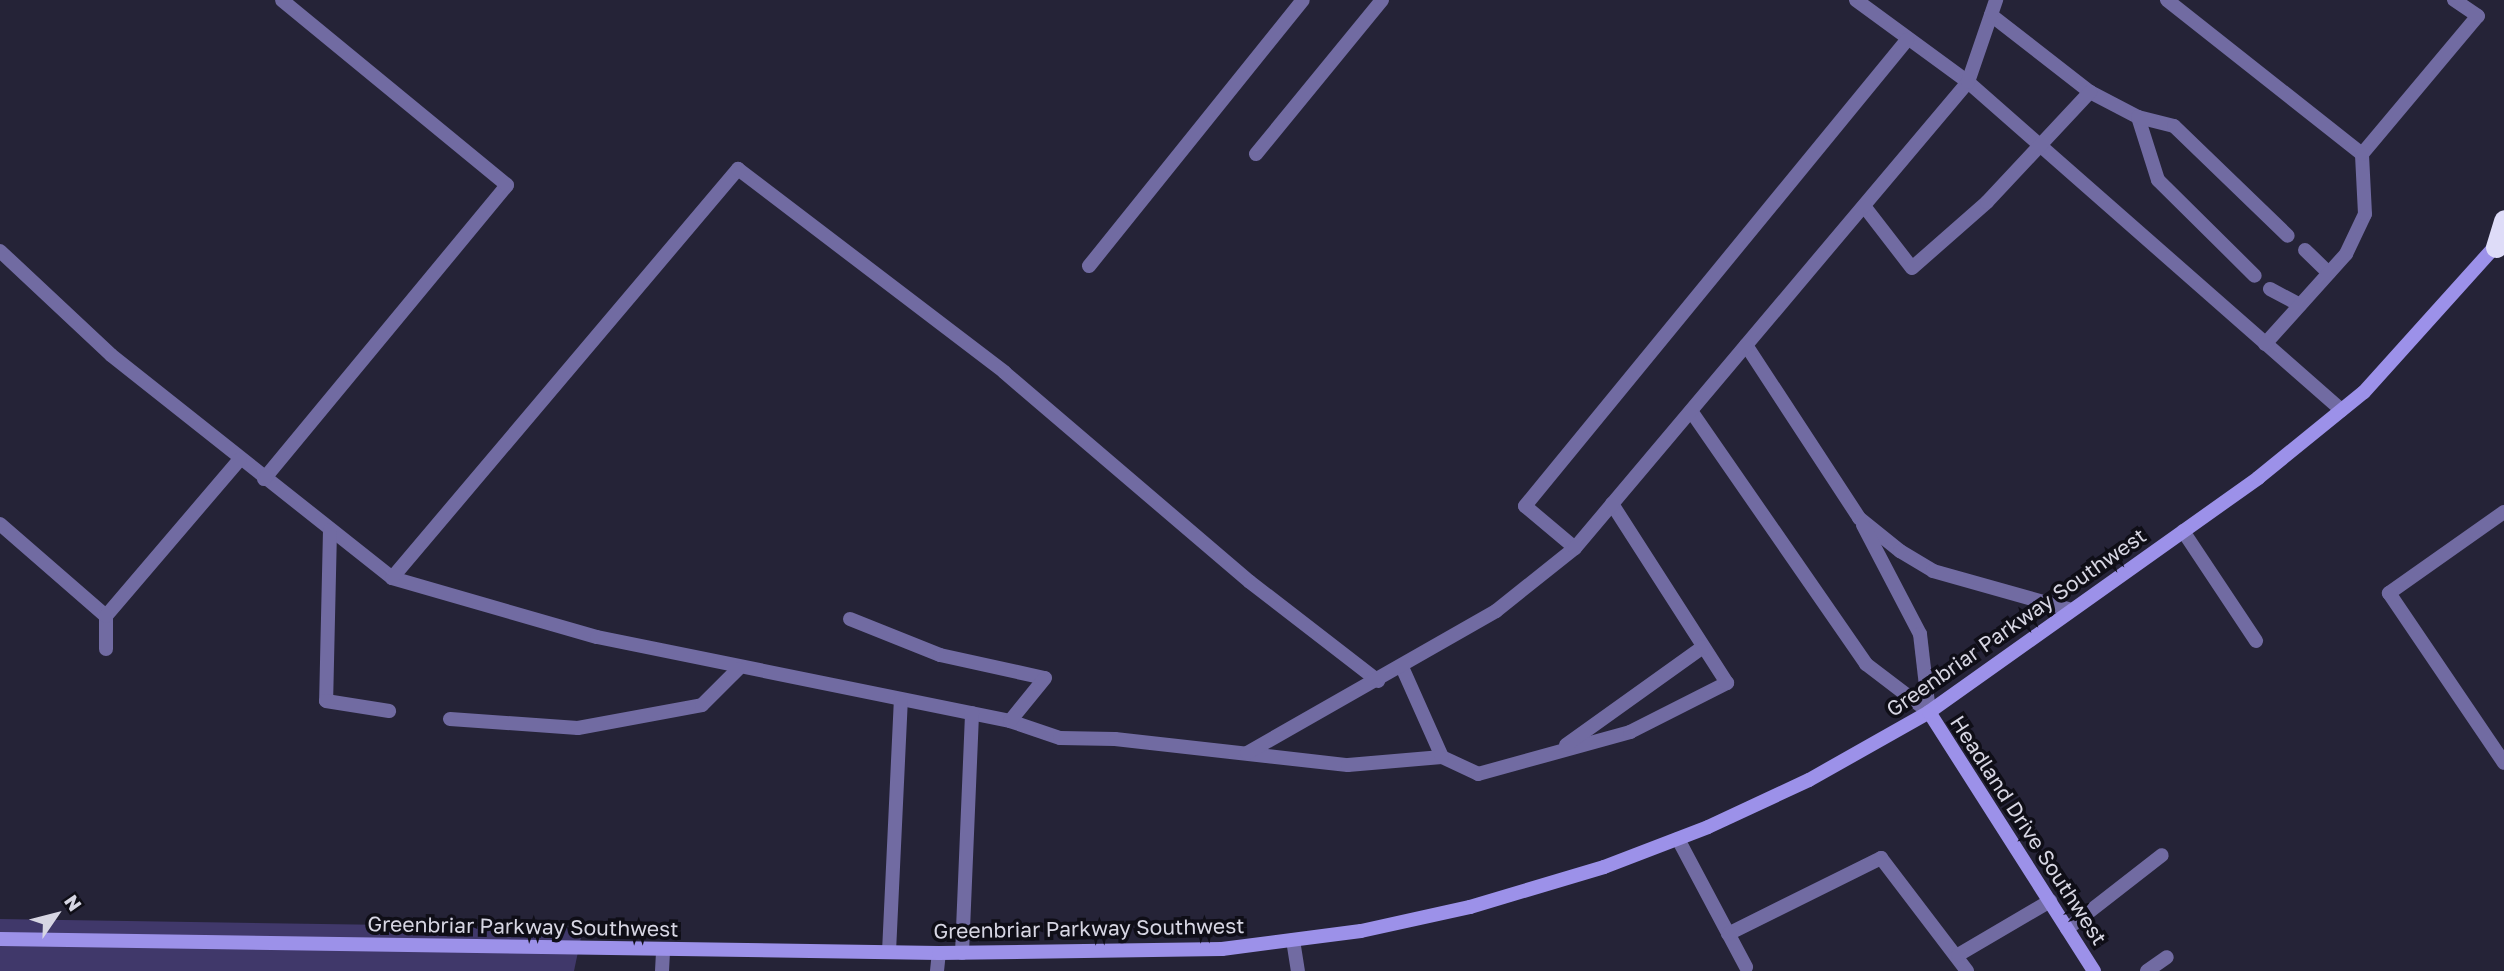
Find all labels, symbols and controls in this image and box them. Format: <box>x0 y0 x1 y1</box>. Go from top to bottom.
street label: Greenbriar Parkway Southwest <box>1881 522 2151 722</box>
street label: Headland Drive Southwest <box>1945 711 2113 949</box>
north arrow <box>21 880 91 950</box>
text: N <box>60 890 87 915</box>
street label: Greenbriar Parkway Southwest <box>367 911 679 941</box>
street label: Greenbriar Parkway Southwest <box>933 913 1245 943</box>

